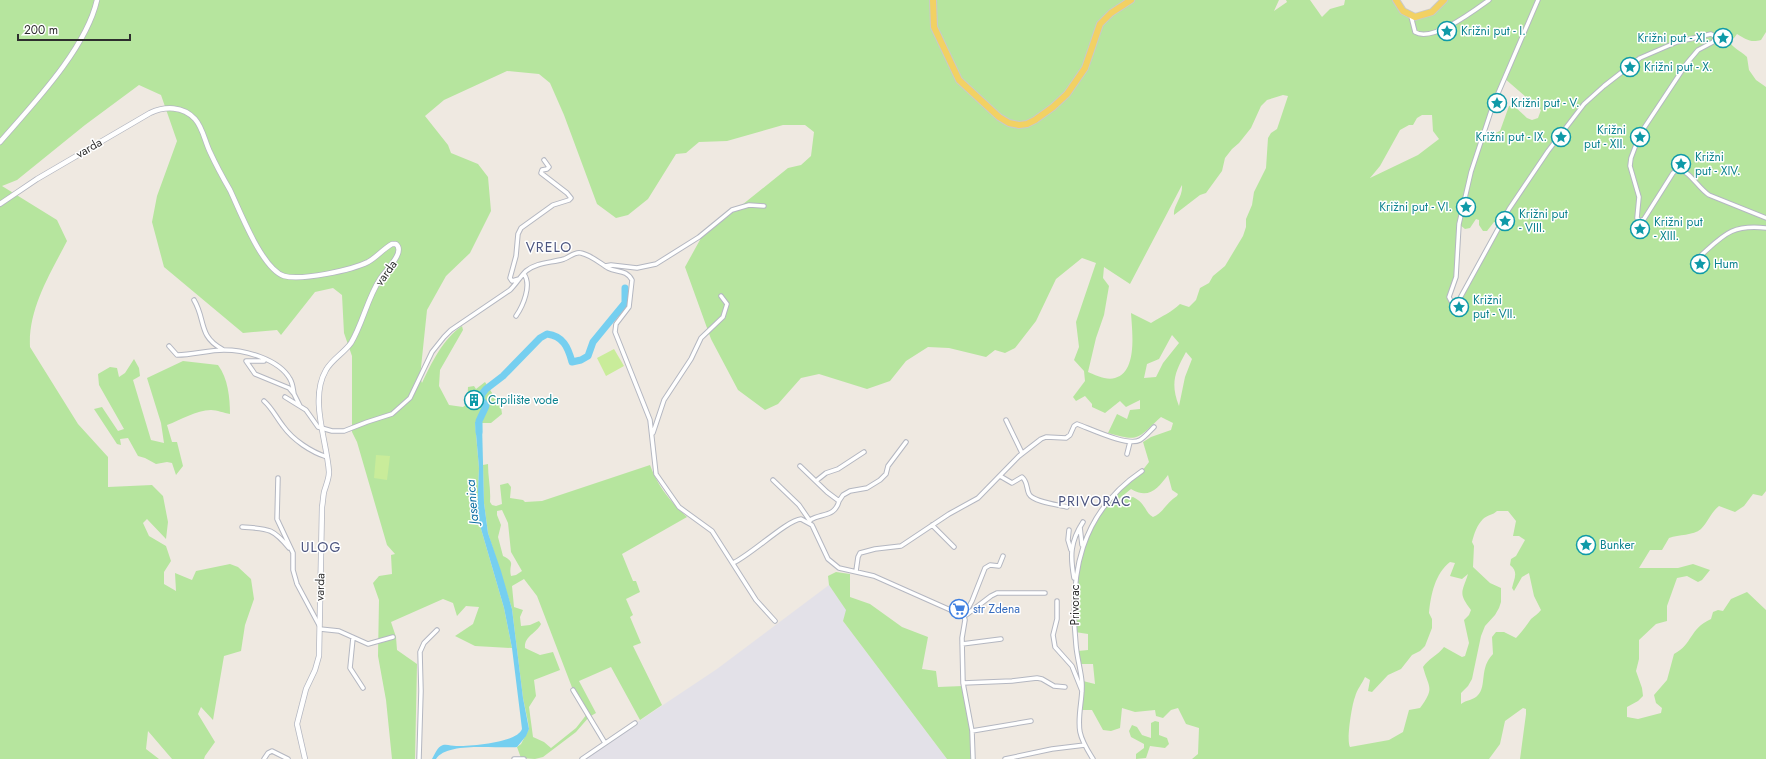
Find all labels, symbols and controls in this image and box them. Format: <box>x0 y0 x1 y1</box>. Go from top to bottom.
scale bar <box>18 16 130 42</box>
place icon: Križni put - I. <box>1436 20 1458 42</box>
text: 200 m <box>24 21 58 39</box>
place label: Križni put - I. <box>1461 22 1526 40</box>
place icon: Križni put - XI. <box>1712 27 1734 49</box>
place label: Križni put - XI. <box>1638 29 1709 47</box>
place icon: Križni put - X. <box>1619 56 1641 78</box>
place label: Križni put - X. <box>1644 58 1713 76</box>
place icon: Križni put - V. <box>1486 92 1508 114</box>
place label: Križni put - V. <box>1511 94 1580 112</box>
place label: Križni put - XII. <box>1584 121 1626 153</box>
place icon: Križni put - IX. <box>1550 126 1572 148</box>
place icon: Križni put - XII. <box>1629 126 1651 148</box>
place label: Križni put - IX. <box>1476 128 1547 146</box>
street label: varda <box>72 133 106 163</box>
place label: Križni put - XIV. <box>1695 148 1741 180</box>
place icon: Križni put - XIV. <box>1670 153 1692 175</box>
place icon: Križni put - VI. <box>1455 196 1477 218</box>
place label: Križni put - VI. <box>1379 198 1452 216</box>
place label: Križni put - VIII. <box>1519 205 1568 237</box>
place icon: Križni put - VIII. <box>1494 210 1516 232</box>
place label: Križni put - XIII. <box>1654 213 1703 245</box>
place icon: Križni put - XIII. <box>1629 218 1651 240</box>
district label: VRELO <box>526 237 572 257</box>
place icon: Hum <box>1689 253 1711 275</box>
place label: Hum <box>1714 255 1738 273</box>
street label: varda <box>371 256 401 290</box>
place label: Križni put - VII. <box>1473 291 1516 323</box>
place icon: Križni put - VII. <box>1448 296 1470 318</box>
building icon: Crpilište vode <box>463 389 485 411</box>
place label: Crpilište vode <box>488 391 558 409</box>
water label: Jasenica <box>461 479 484 528</box>
district label: PRIVORAC <box>1058 491 1132 511</box>
place icon: Bunker <box>1575 534 1597 556</box>
place label: Bunker <box>1600 536 1636 554</box>
district label: ULOG <box>301 537 341 557</box>
street label: varda <box>311 573 329 601</box>
street label: Privorac <box>1066 584 1084 625</box>
supermarket icon: str Zdena <box>948 598 970 620</box>
place label: str Zdena <box>973 600 1020 618</box>

